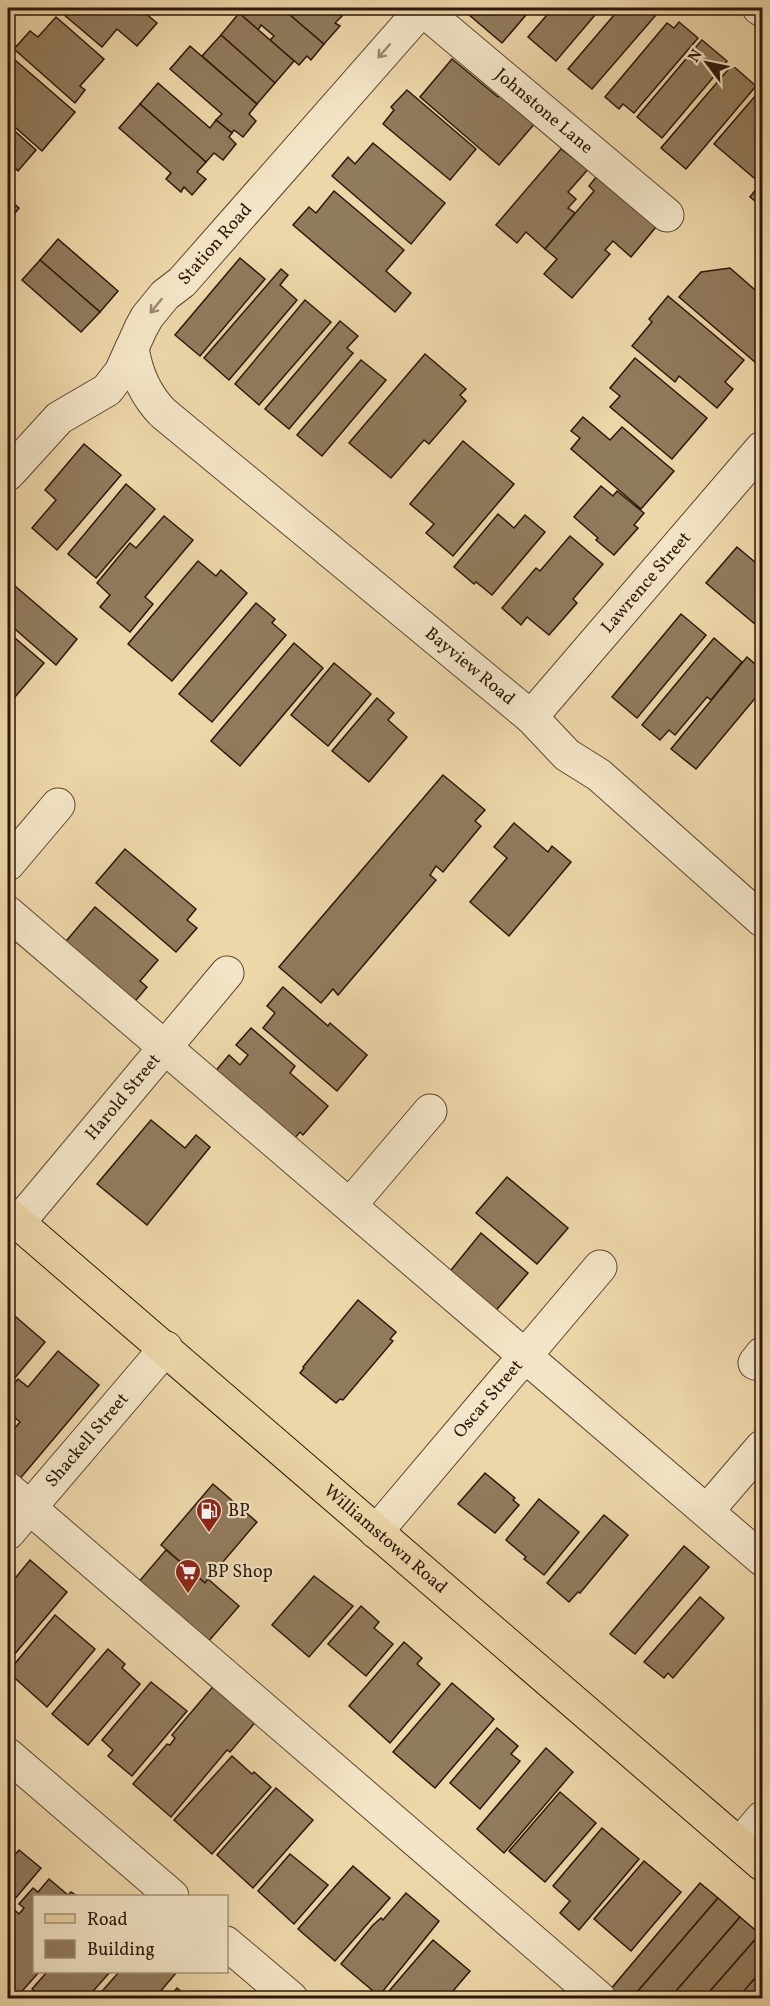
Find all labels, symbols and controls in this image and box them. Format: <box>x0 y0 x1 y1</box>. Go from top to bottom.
north arrow <box>677 33 737 93</box>
one-way arrow <box>377 44 391 59</box>
text: N <box>684 45 709 67</box>
street label: Johnstone Lane <box>489 63 598 160</box>
street label: Station Road <box>172 198 258 291</box>
one-way arrow <box>150 298 163 314</box>
street label: Lawrence Street <box>596 526 697 639</box>
street label: Bayview Road <box>419 622 520 711</box>
street label: Harold Street <box>80 1049 167 1146</box>
street label: Oscar Street <box>448 1354 529 1444</box>
street label: Shackell Street <box>40 1388 135 1493</box>
street label: Williamstown Road <box>318 1479 453 1600</box>
fuel station icon: BP <box>194 1496 224 1534</box>
place label: BP <box>228 1499 250 1524</box>
supermarket icon: BP Shop <box>173 1557 203 1595</box>
place label: BP Shop <box>207 1560 273 1585</box>
legend <box>33 1895 228 1973</box>
text: Road <box>87 1908 128 1933</box>
text: Building <box>87 1938 155 1963</box>

